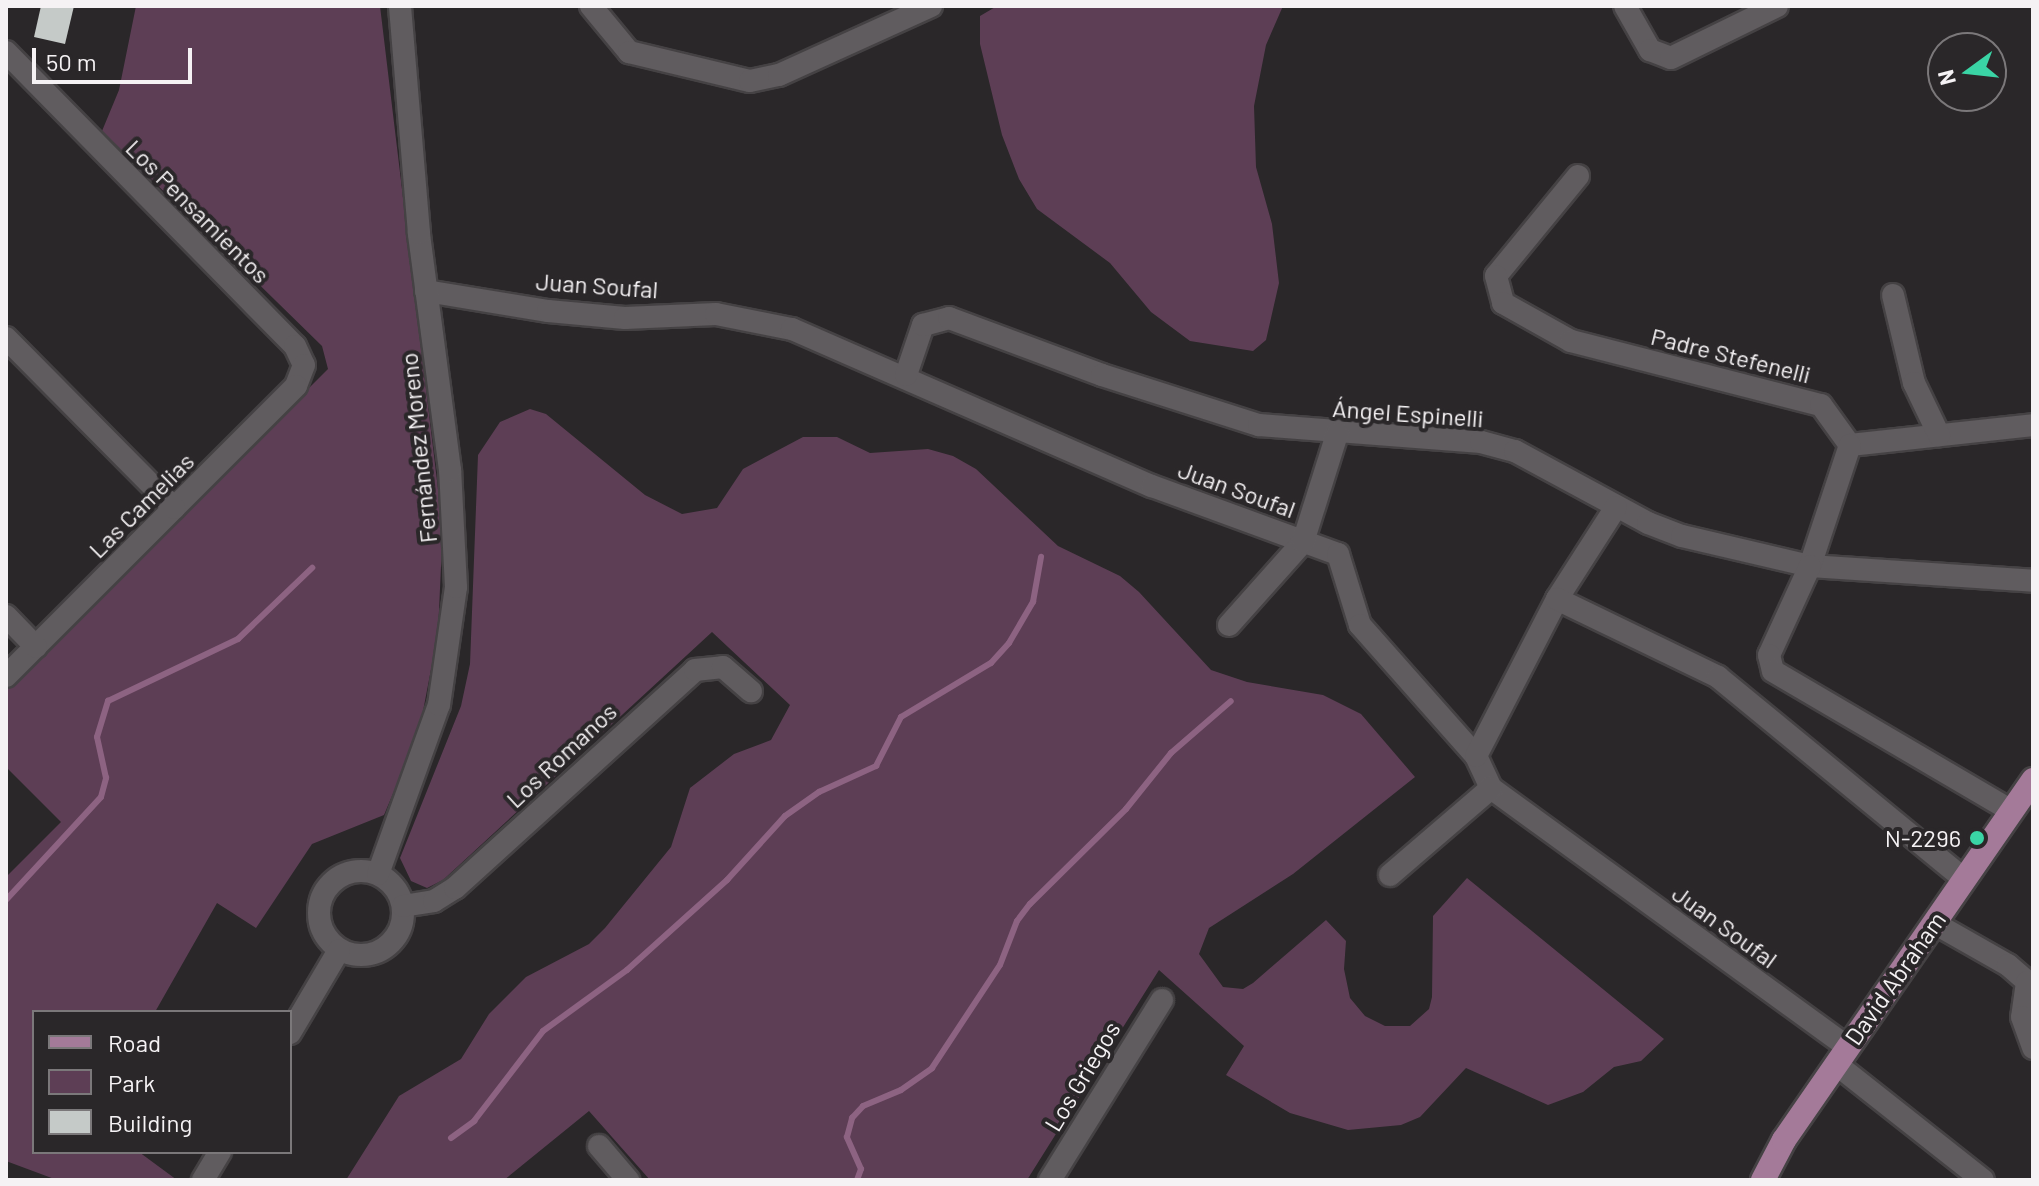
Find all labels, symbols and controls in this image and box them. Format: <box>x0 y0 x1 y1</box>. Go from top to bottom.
scale bar <box>36 32 196 82</box>
north arrow <box>1927 32 2007 112</box>
text: 50 m <box>46 47 97 76</box>
text: N <box>1931 67 1960 88</box>
street label: Los Pensamientos <box>120 133 276 289</box>
street label: Juan Soufal <box>535 266 659 304</box>
street label: Padre Stefenelli <box>1648 321 1814 389</box>
street label: Fernández Moreno <box>394 352 442 544</box>
street label: Ángel Espinelli <box>1331 393 1485 433</box>
street label: Las Camelias <box>82 446 200 564</box>
street label: Juan Soufal <box>1174 455 1300 523</box>
street label: Los Romanos <box>500 697 622 813</box>
place label: N-2296 <box>1885 824 1961 852</box>
marker: N-2296 <box>1968 829 1986 847</box>
street label: Juan Soufal <box>1667 878 1783 974</box>
street label: David Abraham <box>1838 906 1952 1050</box>
legend <box>32 1010 292 1154</box>
street label: Los Griegos <box>1038 1016 1126 1136</box>
text: Road <box>108 1028 161 1057</box>
text: Park <box>108 1068 155 1097</box>
text: Building <box>108 1108 192 1137</box>

